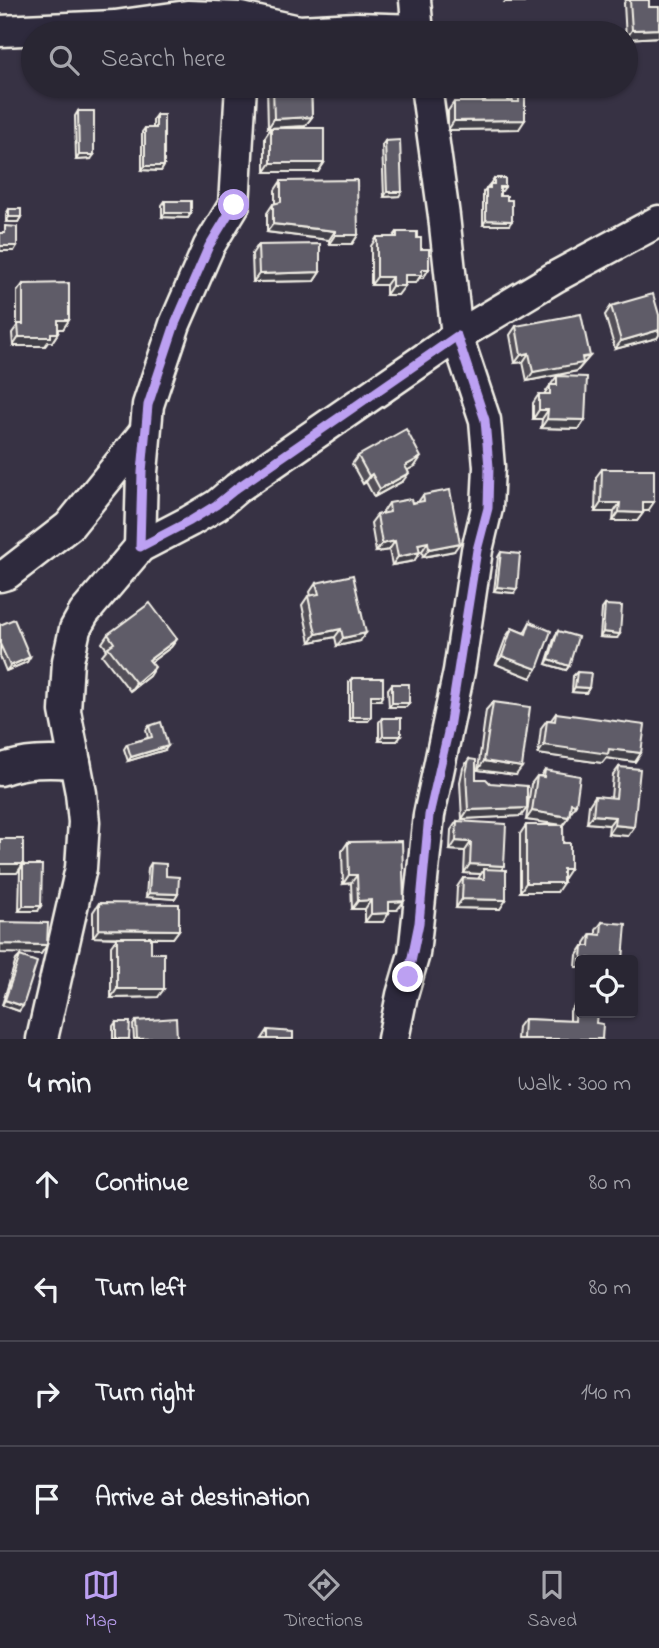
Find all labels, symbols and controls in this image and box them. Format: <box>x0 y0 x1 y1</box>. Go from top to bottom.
search box <box>21 21 638 98</box>
icon: search <box>45 41 83 79</box>
text: Search here <box>101 41 226 79</box>
route start <box>218 189 249 220</box>
map controls <box>575 955 638 1018</box>
button: locate <box>575 955 638 1018</box>
route end <box>392 961 423 992</box>
text: 4 min <box>28 1063 91 1107</box>
text: Walk · 300 m <box>517 1068 631 1101</box>
icon: ahead <box>28 1165 66 1203</box>
text: Continue <box>95 1165 188 1203</box>
text: 80 m <box>589 1167 631 1200</box>
icon: left <box>28 1270 66 1308</box>
text: Turn left <box>95 1270 186 1308</box>
text: 80 m <box>589 1272 631 1305</box>
icon: right <box>28 1375 66 1413</box>
text: Turn right <box>95 1375 195 1413</box>
text: 140 m <box>581 1377 631 1410</box>
icon: arrive <box>28 1480 66 1518</box>
text: Arrive at destination <box>95 1480 310 1518</box>
tab: Map <box>82 1566 120 1635</box>
tab: Directions <box>284 1566 363 1635</box>
tab: Saved <box>527 1566 577 1635</box>

